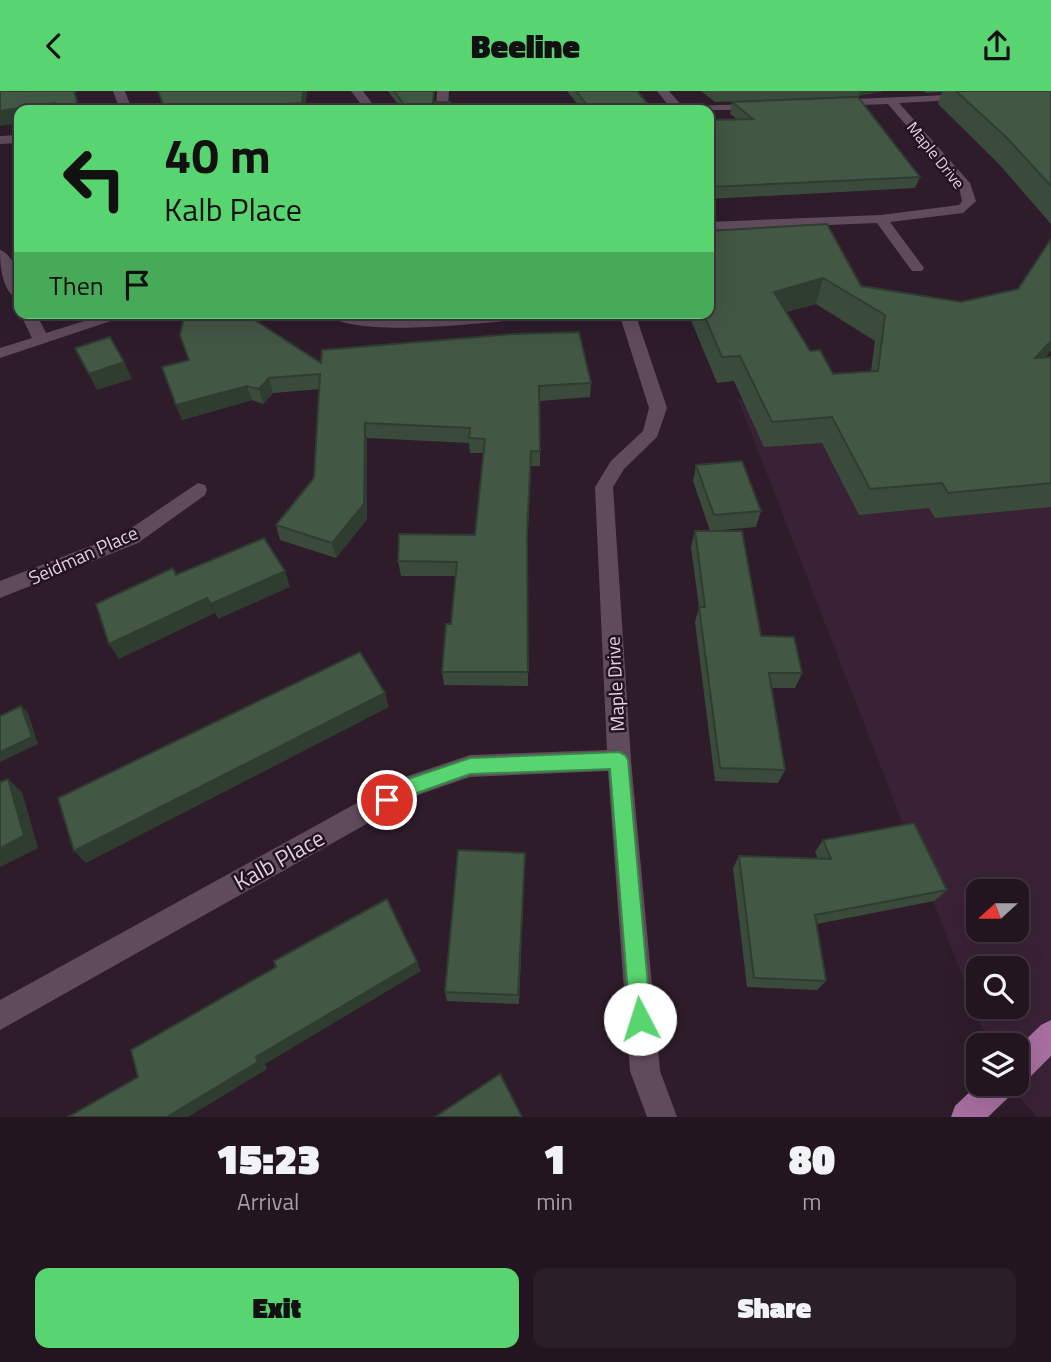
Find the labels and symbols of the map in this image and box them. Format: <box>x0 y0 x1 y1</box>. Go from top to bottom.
street label: Maple Drive <box>901 116 971 194</box>
street label: Seidman Place <box>24 518 142 592</box>
street label: Maple Drive <box>598 636 631 732</box>
pin <box>357 770 417 830</box>
street label: Kalb Place <box>227 820 331 899</box>
north arrow <box>966 879 1029 941</box>
position arrow <box>603 982 677 1056</box>

